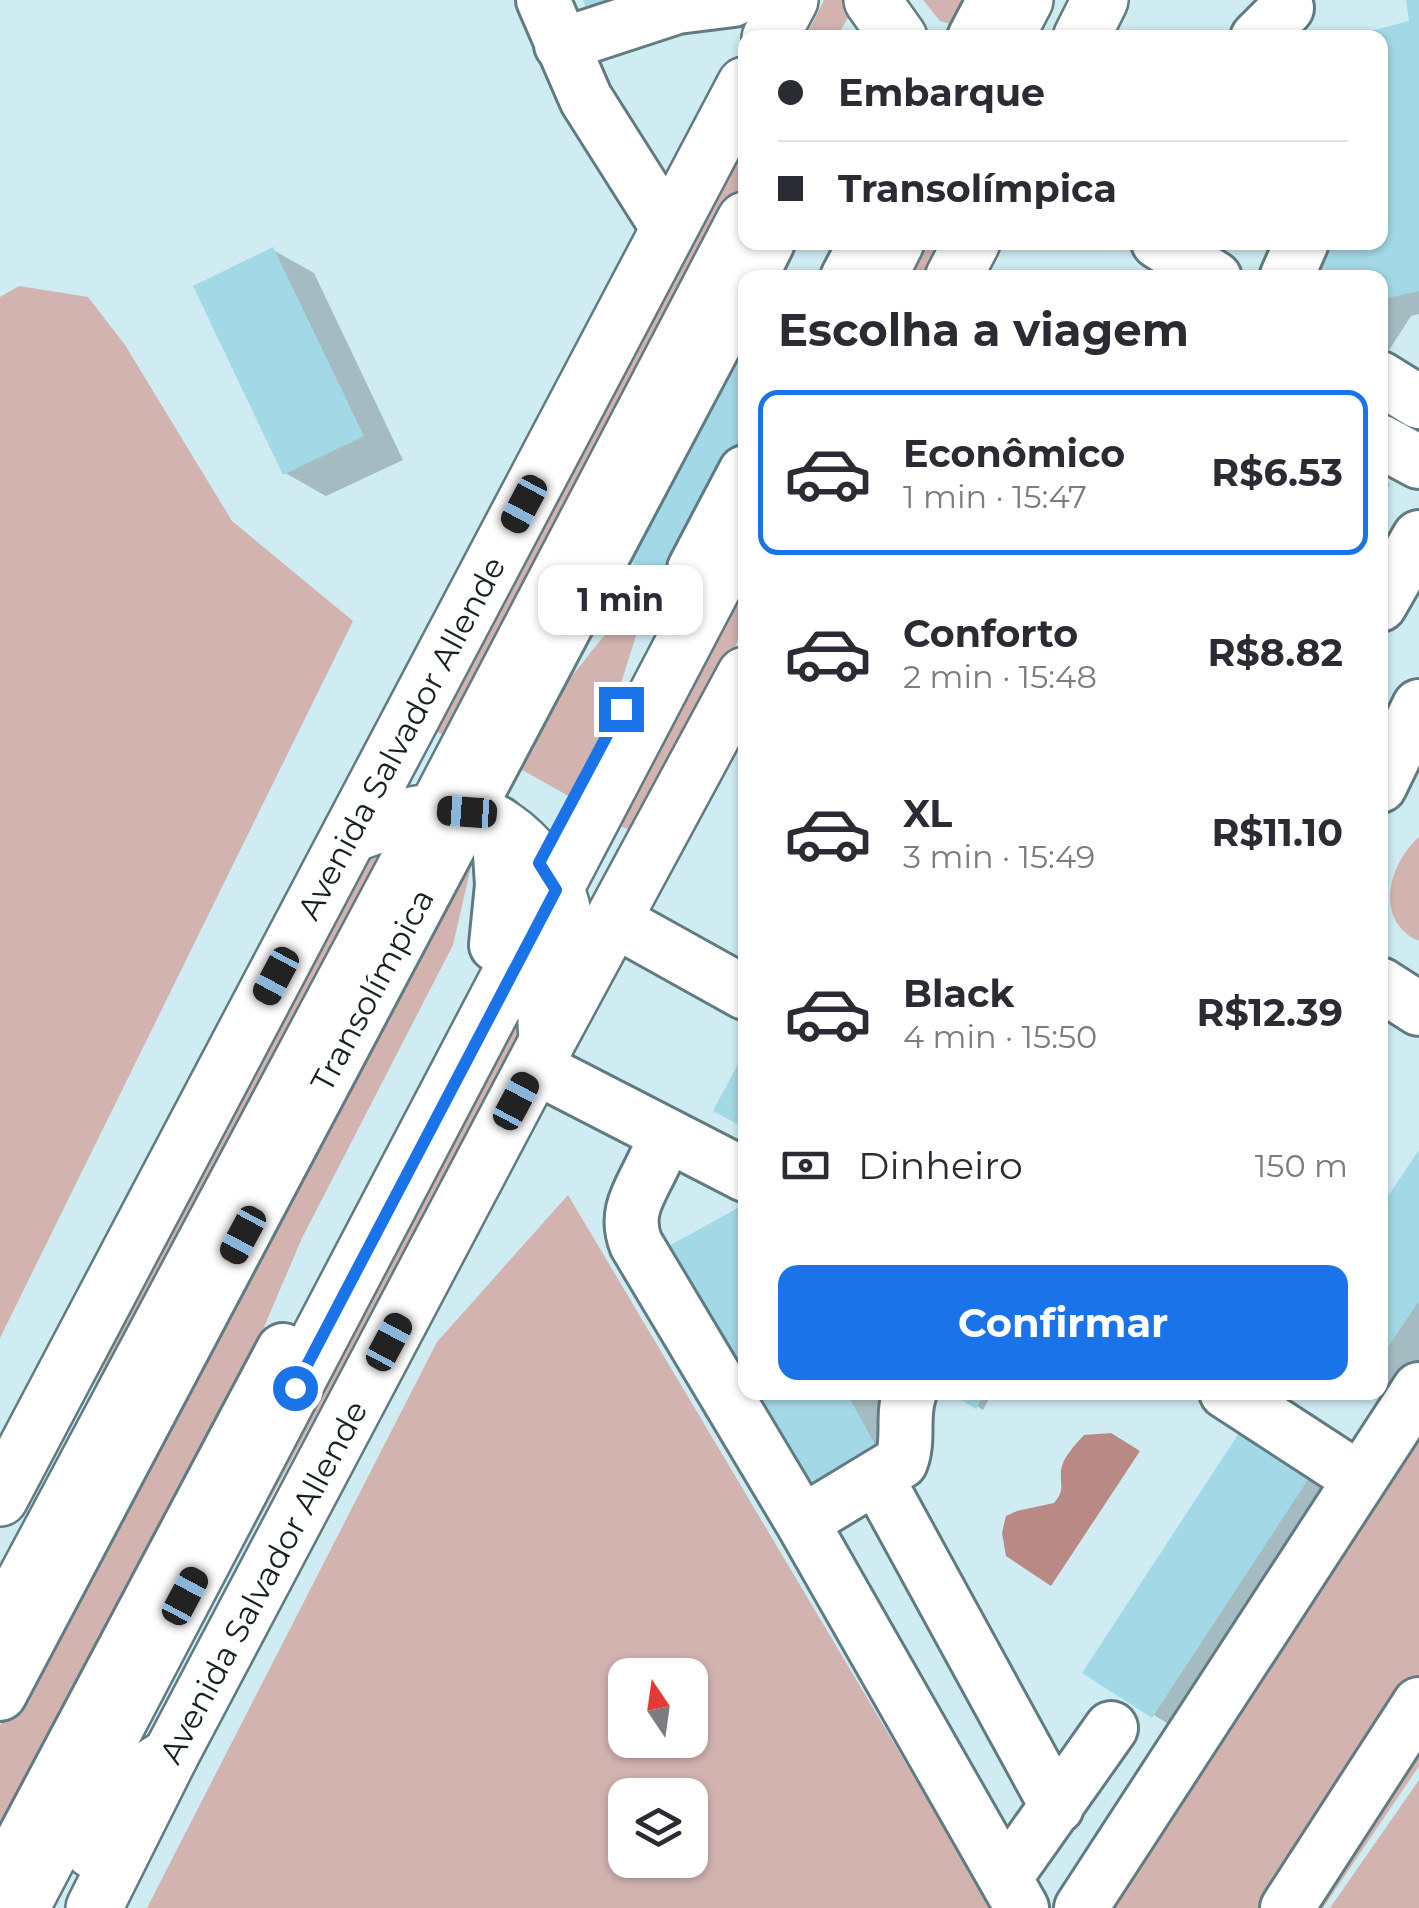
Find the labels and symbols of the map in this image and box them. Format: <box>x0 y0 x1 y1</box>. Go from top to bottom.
car <box>497 470 551 538</box>
street label: Avenida Salvador Allende <box>289 550 513 926</box>
callout: 1 min <box>538 564 704 634</box>
route end <box>599 687 644 732</box>
car <box>436 795 498 829</box>
street label: Transolímpica <box>302 882 442 1098</box>
car <box>249 942 303 1010</box>
car <box>489 1067 543 1135</box>
car <box>216 1201 270 1269</box>
car <box>362 1308 416 1376</box>
route start <box>273 1366 318 1411</box>
street label: Avenida Salvador Allende <box>151 1394 375 1770</box>
car <box>158 1562 212 1630</box>
north arrow <box>608 1658 708 1758</box>

